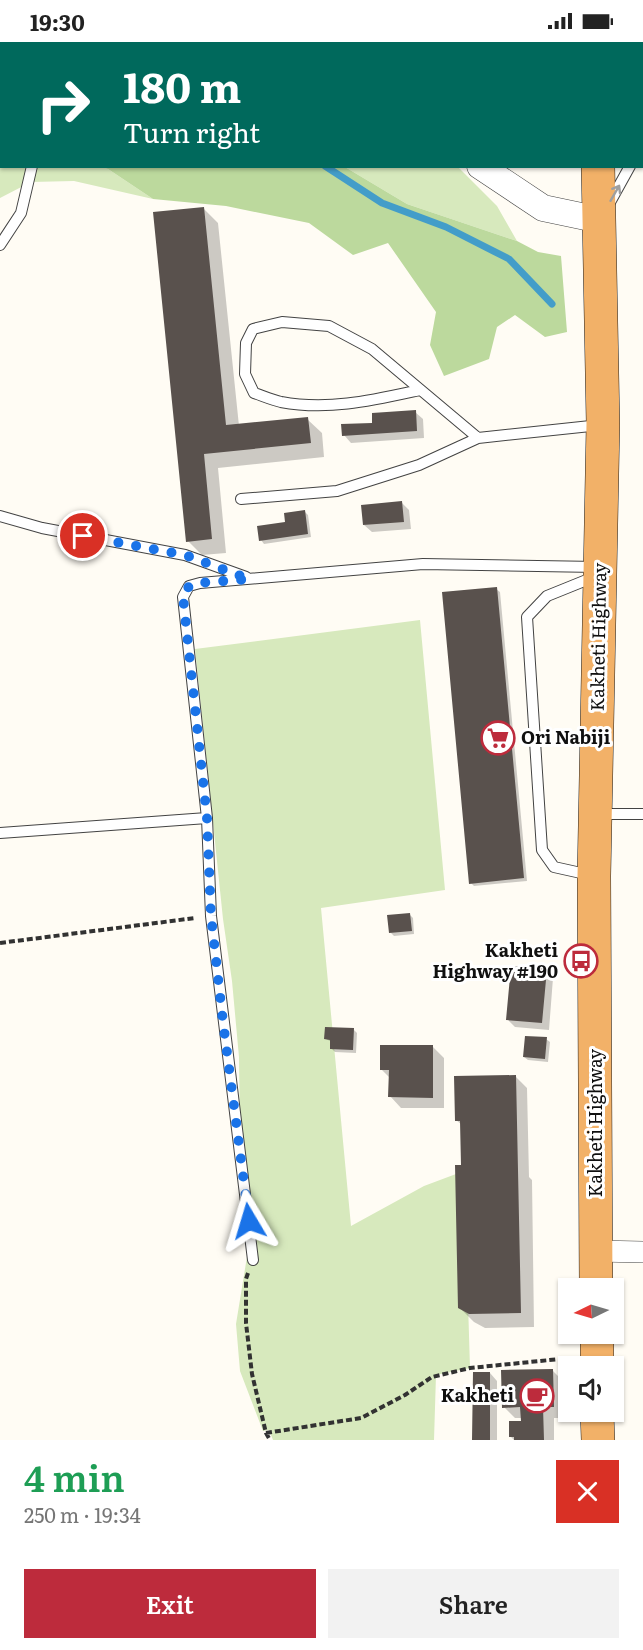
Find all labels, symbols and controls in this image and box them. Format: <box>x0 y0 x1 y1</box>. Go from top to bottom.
text: 19:30 <box>30 5 85 38</box>
text: 180 m <box>123 54 241 116</box>
icon: right <box>24 66 102 144</box>
text: Turn right <box>123 111 260 151</box>
one-way arrow <box>609 185 621 202</box>
pin <box>57 510 108 561</box>
icon: arrive <box>66 519 99 552</box>
street label: Kakheti Highway <box>583 562 612 711</box>
supermarket icon: Ori Nabiji <box>480 720 516 756</box>
place label: Ori Nabiji <box>521 723 611 750</box>
place label: Kakheti Highway #190 <box>432 936 558 984</box>
bus stop icon: Kakheti Highway #190 <box>563 943 599 979</box>
street label: Kakheti Highway <box>581 1048 608 1197</box>
position arrow <box>217 1189 281 1253</box>
north arrow <box>558 1278 624 1344</box>
map controls <box>558 1278 624 1422</box>
button: sound <box>558 1356 624 1422</box>
cafe icon: Kakheti <box>519 1378 555 1414</box>
place label: Kakheti <box>441 1381 514 1408</box>
text: 4 min <box>24 1450 125 1503</box>
button: close <box>556 1460 619 1523</box>
text: 250 m · 19:34 <box>24 1499 141 1529</box>
button: Exit <box>24 1569 316 1638</box>
button: Share <box>328 1569 619 1638</box>

